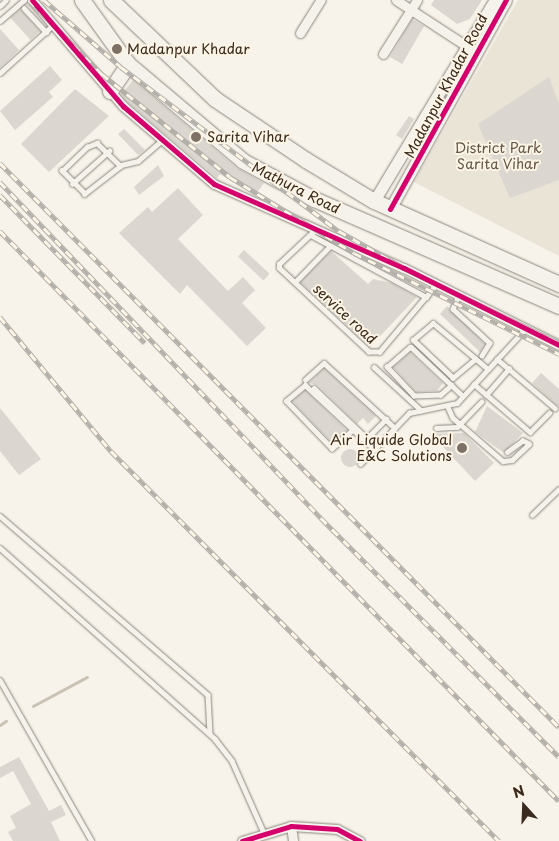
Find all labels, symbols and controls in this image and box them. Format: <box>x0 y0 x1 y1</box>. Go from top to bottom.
street label: Madanpur Khadar Road <box>401 11 491 161</box>
place label: Madanpur Khadar <box>127 41 250 57</box>
marker: Madanpur Khadar <box>111 43 123 55</box>
place label: Sarita Vihar <box>207 129 289 145</box>
marker: Sarita Vihar <box>189 130 203 144</box>
park label: District Park Sarita Vihar <box>455 140 541 172</box>
street label: Mathura Road <box>249 159 343 217</box>
street label: service road <box>310 280 380 348</box>
place label: Air Liquide Global E&C Solutions <box>330 432 452 464</box>
marker: Air Liquide Global E&C Solutions <box>456 442 468 454</box>
text: N <box>510 780 528 803</box>
north arrow <box>499 781 549 831</box>

